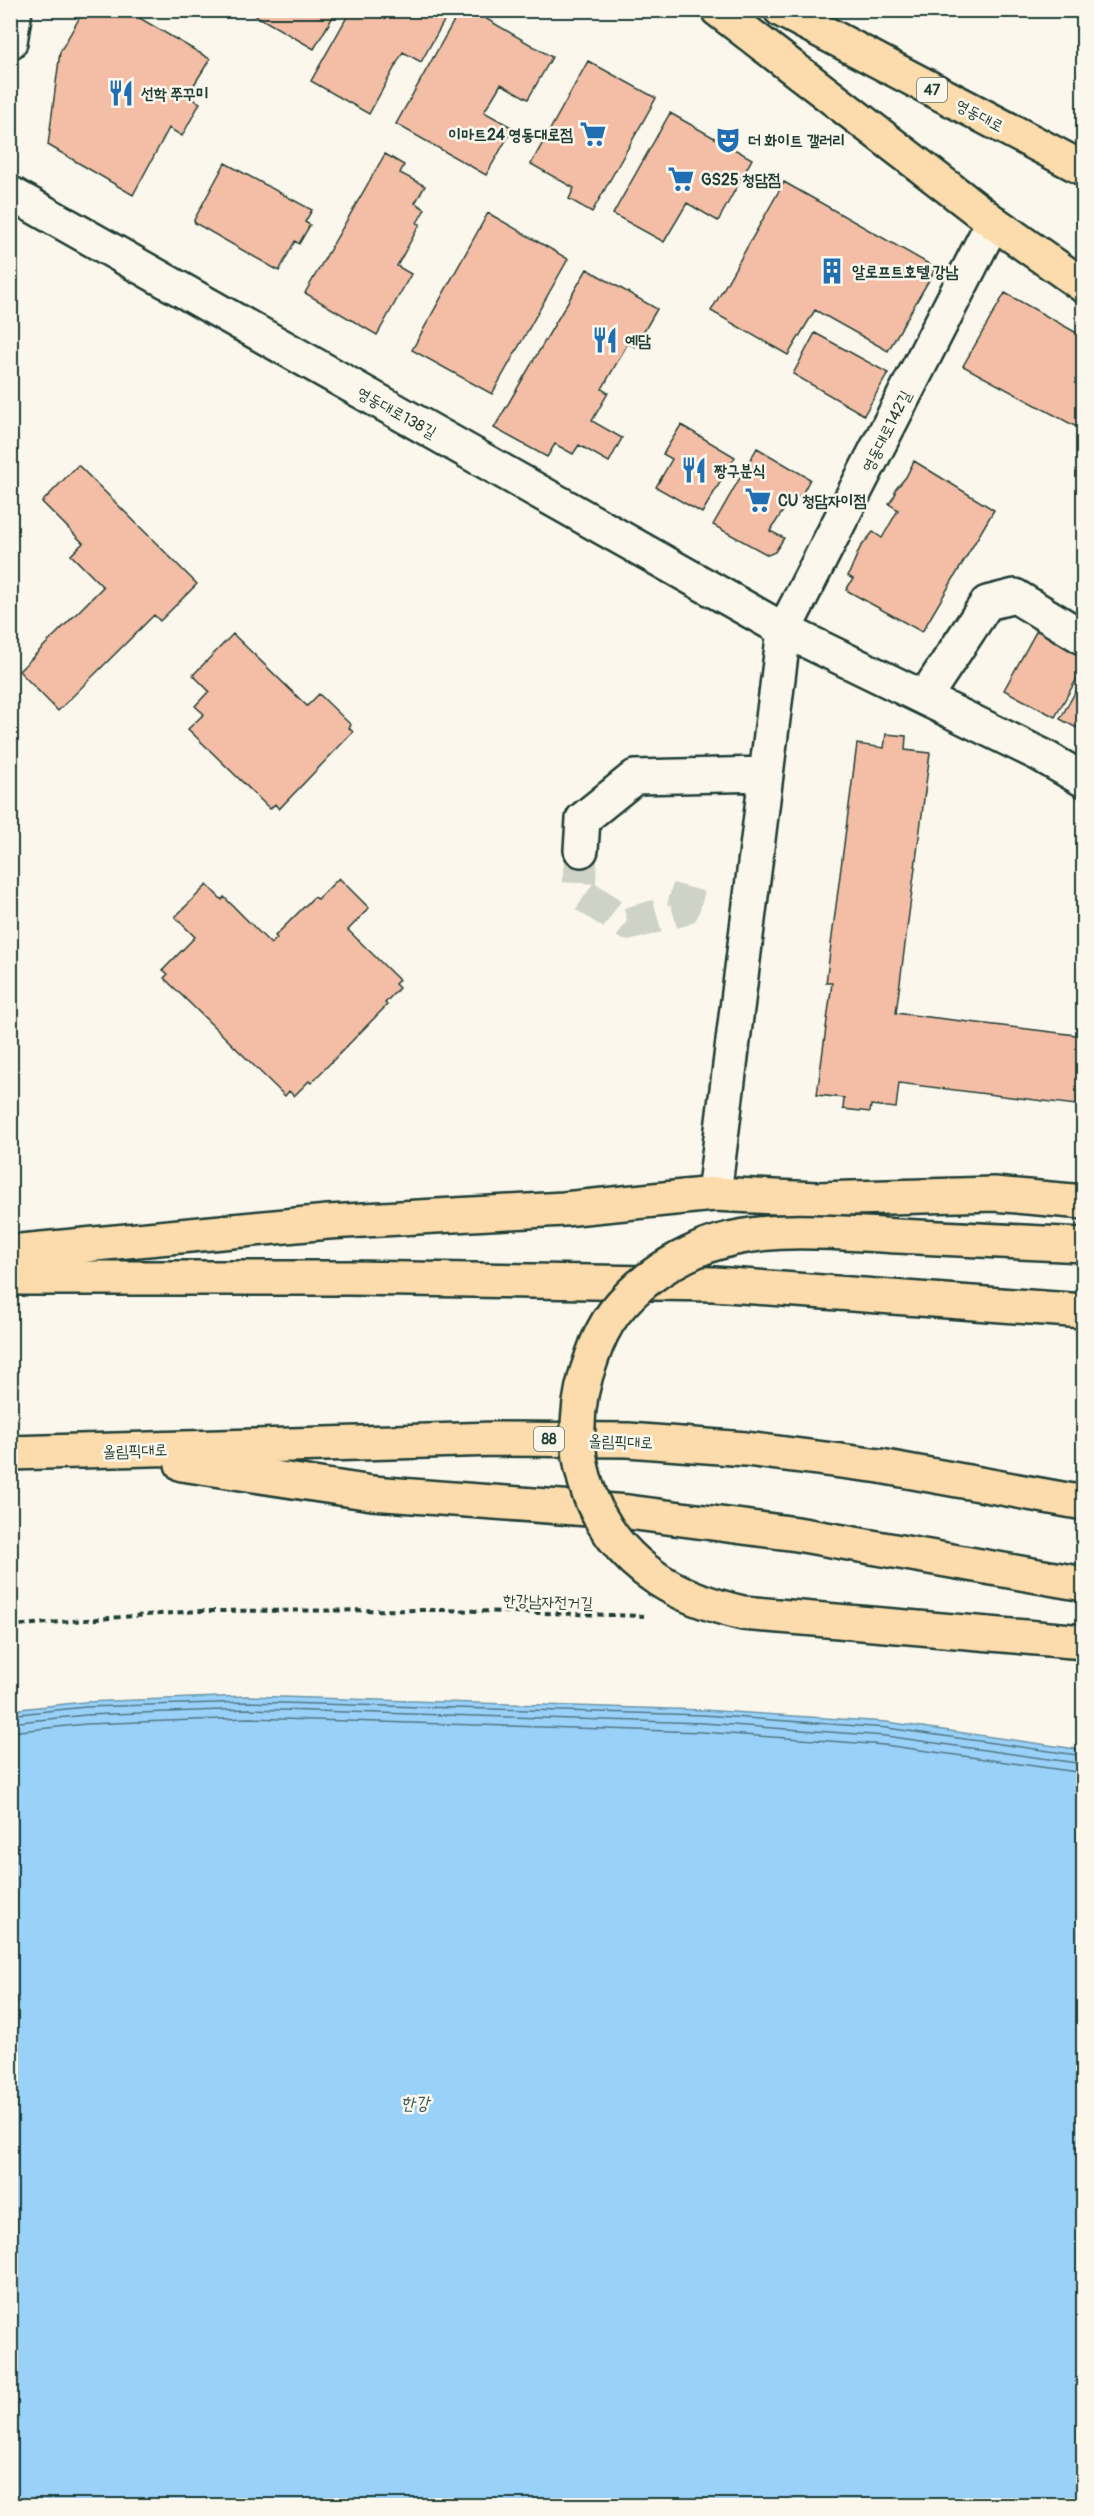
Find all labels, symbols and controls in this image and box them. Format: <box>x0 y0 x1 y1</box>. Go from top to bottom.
restaurant icon: 선학 쭈꾸미 <box>106 78 136 108</box>
road number: 47 <box>917 78 947 102</box>
place label: 선학 쭈꾸미 <box>141 84 209 104</box>
street label: 영동대로 <box>952 95 1007 137</box>
supermarket icon: 이마트24 영동대로점 <box>578 119 608 149</box>
place label: 이마트24 영동대로점 <box>448 125 573 145</box>
theatre icon: 더 화이트 갤러리 <box>713 125 743 155</box>
place label: 더 화이트 갤러리 <box>748 131 845 151</box>
supermarket icon: GS25 청담점 <box>666 164 696 194</box>
place label: GS25 청담점 <box>701 170 781 190</box>
building icon: 알로프트호텔 강남 <box>817 256 847 286</box>
place label: 알로프트호텔 강남 <box>852 262 959 282</box>
restaurant icon: 예담 <box>590 325 620 355</box>
place label: 예담 <box>625 331 651 351</box>
street label: 영동대로138길 <box>353 383 440 443</box>
street label: 영동대로142길 <box>858 387 916 476</box>
restaurant icon: 짱구분식 <box>679 455 709 485</box>
place label: 짱구분식 <box>714 461 766 481</box>
supermarket icon: CU 청담자이점 <box>743 485 773 515</box>
place label: CU 청담자이점 <box>778 491 866 511</box>
road number: 88 <box>534 1427 564 1451</box>
street label: 올림픽대로 <box>588 1431 653 1453</box>
street label: 올림픽대로 <box>103 1440 168 1462</box>
street label: 한강남자전거길 <box>503 1590 593 1614</box>
water label: 한강 <box>401 2092 432 2115</box>

